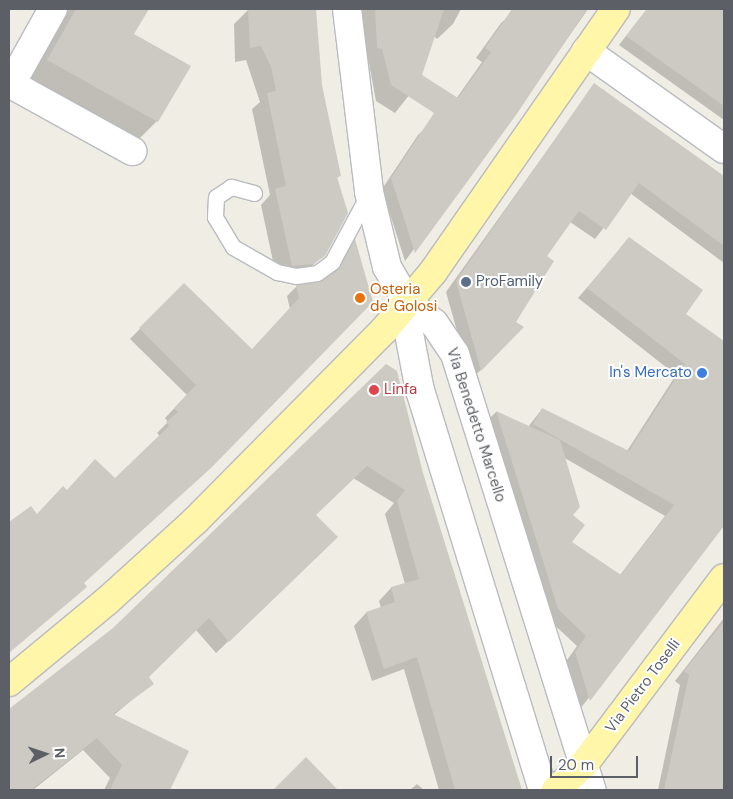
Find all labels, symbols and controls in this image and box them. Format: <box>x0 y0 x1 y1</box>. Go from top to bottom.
place label: ProFamily <box>476 273 543 291</box>
marker: ProFamily <box>460 276 472 288</box>
place label: Osteria de' Golosi <box>370 280 437 315</box>
marker: Osteria de' Golosi <box>354 292 366 304</box>
street label: Via Benedetto Marcello <box>443 346 509 504</box>
place label: In's Mercato <box>609 364 692 382</box>
marker: In's Mercato <box>696 367 708 379</box>
place label: Linfa <box>384 381 417 399</box>
marker: Linfa <box>368 384 380 396</box>
street label: Via Pietro Toselli <box>602 636 684 736</box>
north arrow <box>20 729 70 779</box>
scale bar <box>553 746 640 778</box>
text: N <box>51 747 69 759</box>
text: 20 m <box>558 755 594 775</box>

